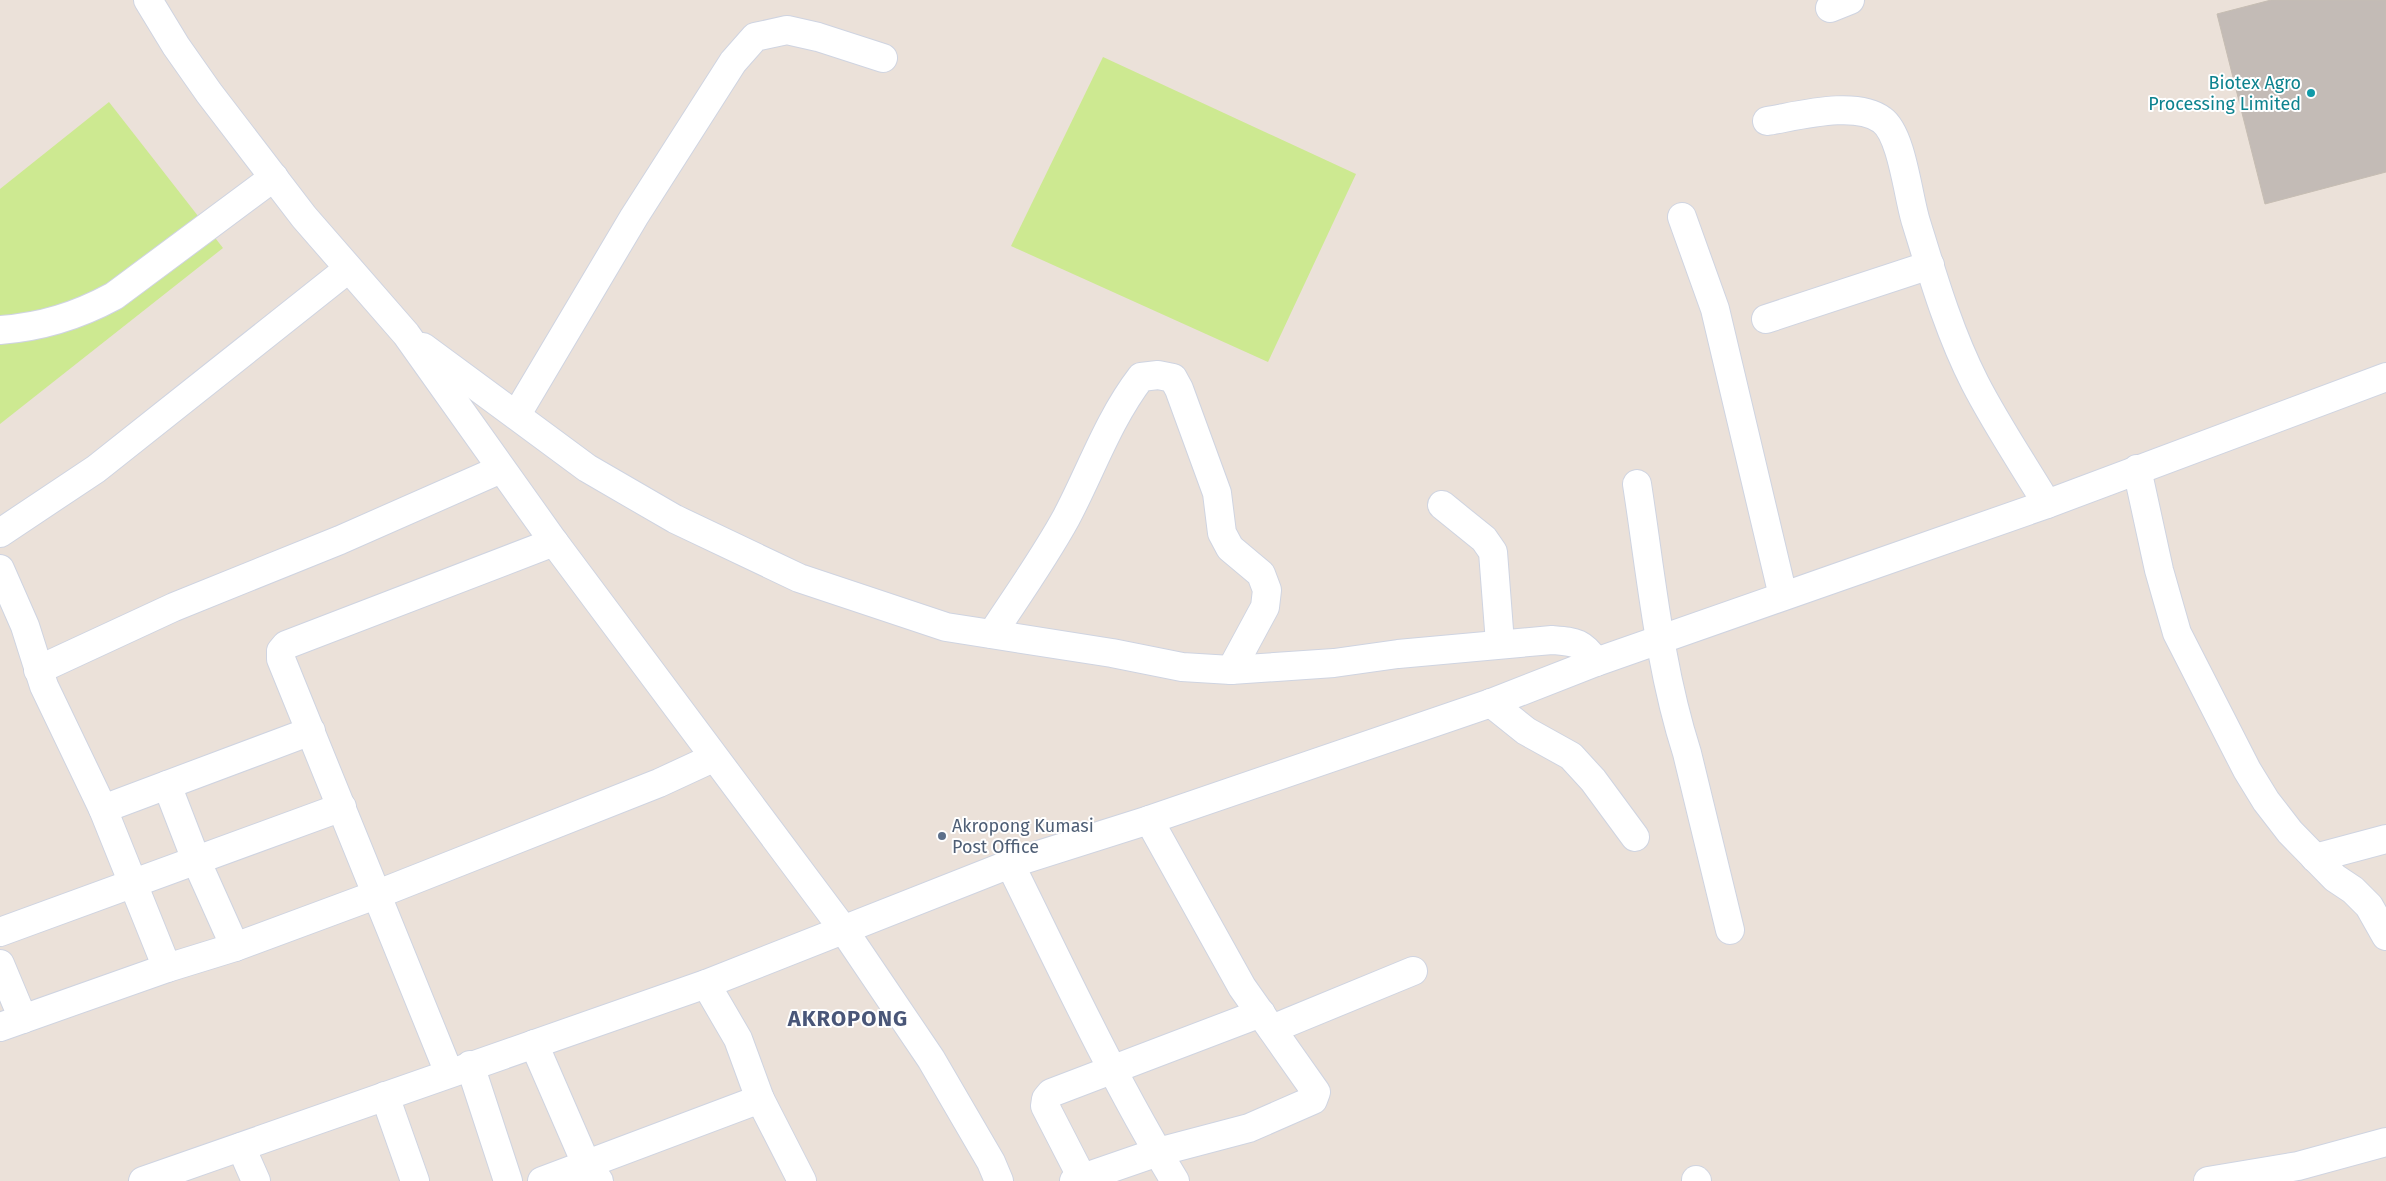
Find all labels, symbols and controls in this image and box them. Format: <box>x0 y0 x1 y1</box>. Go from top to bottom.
place label: Biotex Agro Processing Limited <box>2148 72 2301 115</box>
marker: Biotex Agro Processing Limited <box>2305 87 2317 99</box>
place label: Akropong Kumasi Post Office <box>952 815 1094 858</box>
marker: Akropong Kumasi Post Office <box>936 830 948 842</box>
district label: AKROPONG <box>787 1005 908 1032</box>

